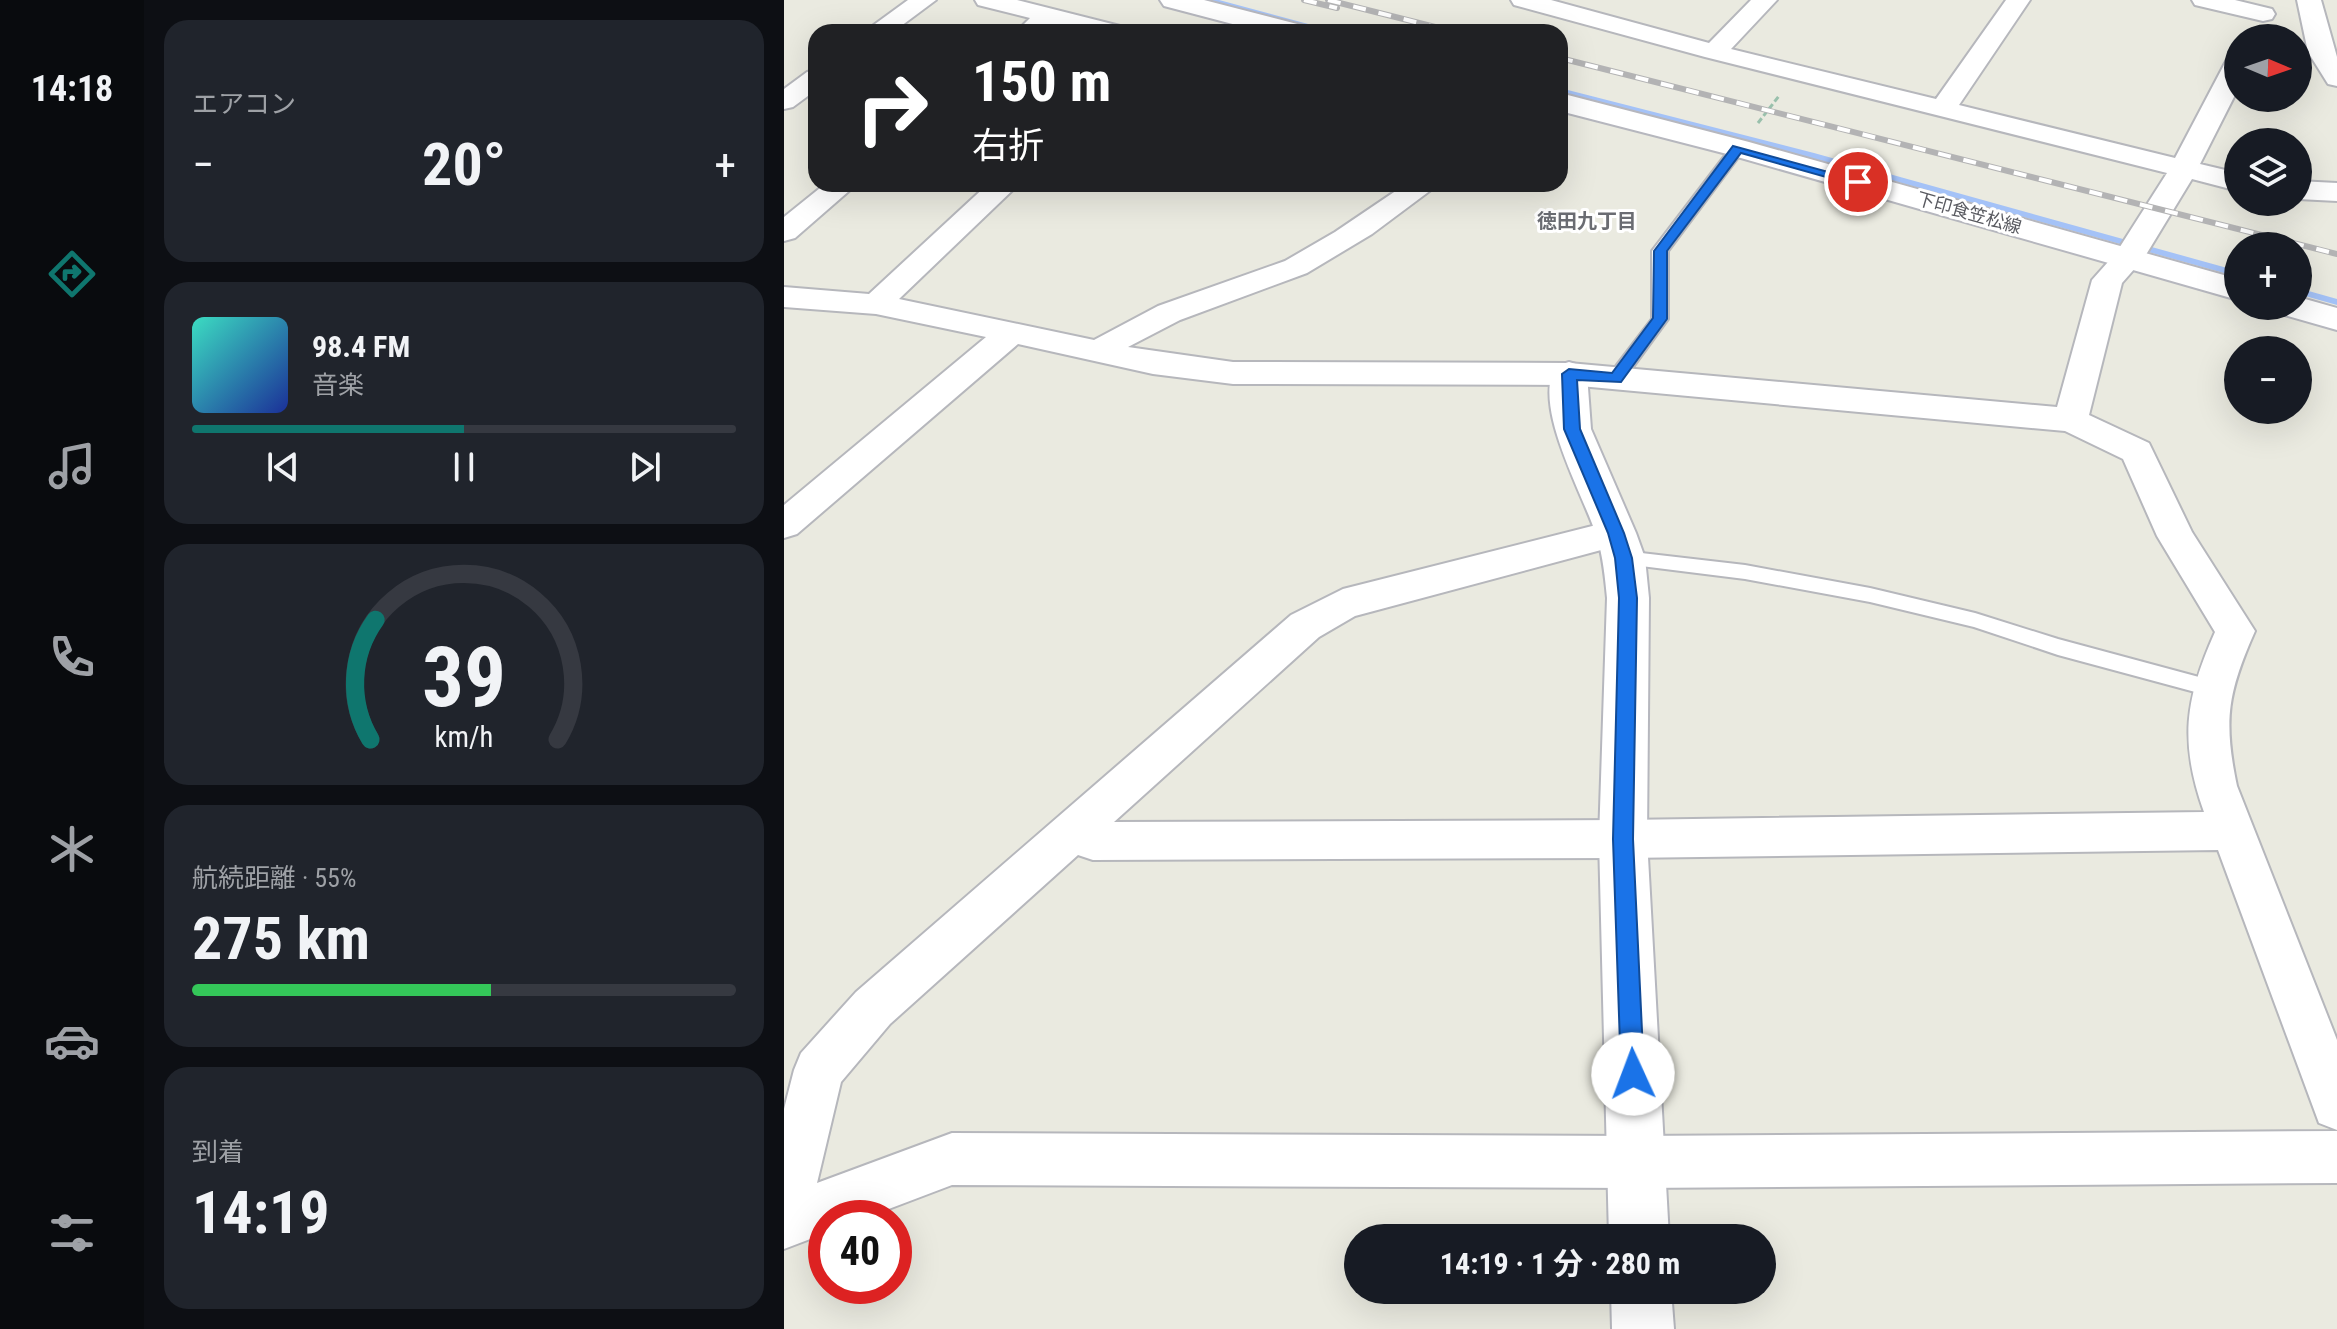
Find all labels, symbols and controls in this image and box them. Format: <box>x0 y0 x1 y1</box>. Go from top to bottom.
north arrow <box>2224 24 2312 112</box>
map controls <box>2224 24 2312 424</box>
text: 150 m <box>972 49 1111 115</box>
icon: right <box>840 56 944 160</box>
text: 14:18 <box>31 68 113 110</box>
text: エアコン <box>192 89 296 119</box>
text: 右折 <box>972 125 1044 167</box>
button: layers <box>2224 128 2312 216</box>
text: 20° <box>422 129 506 200</box>
text: − <box>192 139 214 191</box>
text: + <box>714 139 736 191</box>
pin <box>1824 148 1892 216</box>
icon: arrive <box>1836 160 1880 204</box>
street label: 下印食笠松線 <box>1914 188 2024 237</box>
district label: 徳田九丁目 <box>1537 209 1637 233</box>
button: + <box>2224 232 2312 320</box>
icon: directions <box>44 246 100 302</box>
text: 98.4 FM <box>312 329 410 364</box>
button: − <box>2224 336 2312 424</box>
text: 音楽 <box>312 370 364 400</box>
icon: music <box>44 438 100 494</box>
icon: previous <box>261 445 305 489</box>
icon: pause <box>442 445 486 489</box>
icon: next <box>623 445 667 489</box>
icon: phone <box>44 629 100 685</box>
text: 39 <box>422 629 506 726</box>
text: km/h <box>435 721 493 755</box>
icon: climate <box>44 821 100 877</box>
text: 航続距離 · 55% <box>192 863 356 893</box>
text: 275 km <box>192 903 370 974</box>
icon: car <box>44 1013 100 1069</box>
position arrow <box>1591 1032 1675 1116</box>
text: 到着 <box>192 1137 244 1167</box>
text: 14:19 <box>192 1177 330 1248</box>
speed limit sign: 40 <box>808 1200 912 1304</box>
icon: filters <box>44 1205 100 1261</box>
text: 14:19 · 1 分 · 280 m <box>1440 1246 1680 1281</box>

